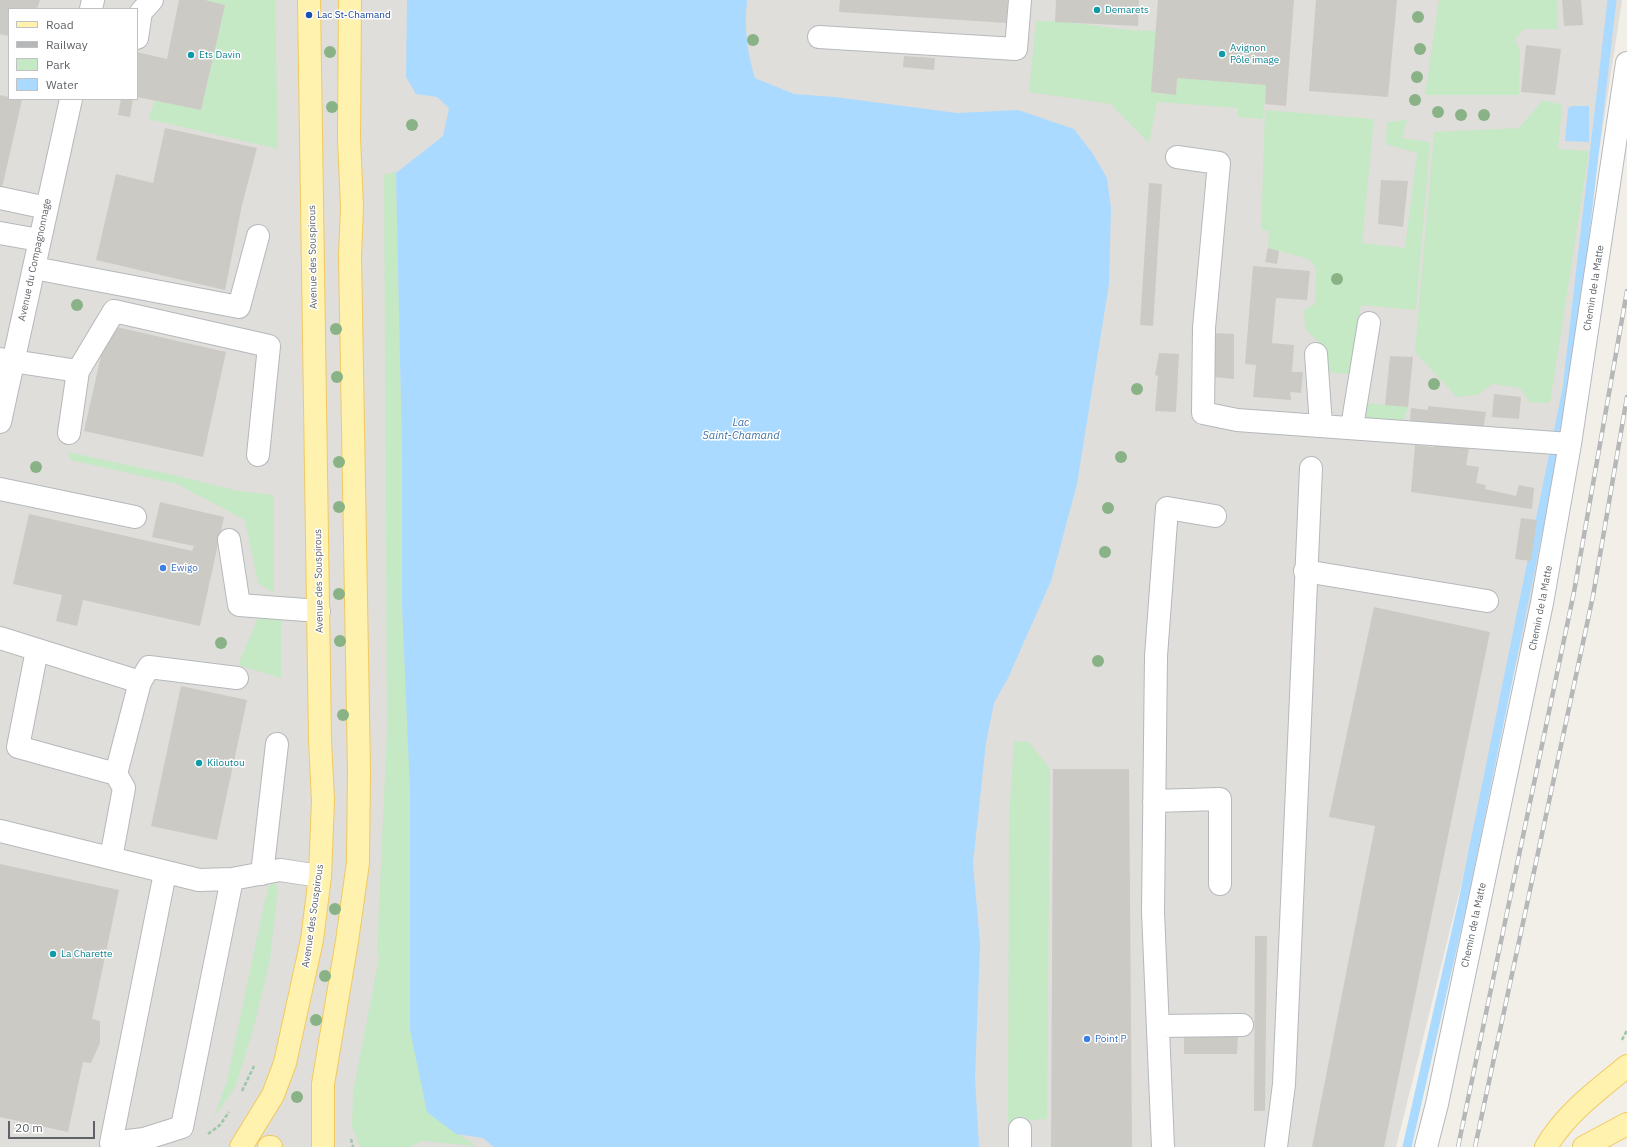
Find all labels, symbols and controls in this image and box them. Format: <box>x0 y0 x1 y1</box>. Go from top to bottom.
place label: Demarets <box>1105 4 1149 16</box>
marker: Demarets <box>1092 5 1102 15</box>
legend <box>8 8 138 100</box>
place label: Lac St-Chamand <box>317 9 391 21</box>
marker: Lac St-Chamand <box>304 10 314 20</box>
text: Road <box>46 17 74 32</box>
text: Railway <box>46 37 88 52</box>
place label: Avignon Pôle image <box>1230 42 1279 66</box>
place label: Ets Davin <box>199 49 241 61</box>
marker: Avignon Pôle image <box>1217 49 1227 59</box>
marker: Ets Davin <box>186 50 196 60</box>
text: Park <box>46 57 70 72</box>
text: Water <box>46 77 78 92</box>
street label: Avenue du Compagnonnage <box>16 198 54 322</box>
street label: Avenue des Souspirous <box>306 205 320 309</box>
street label: Chemin de la Matte <box>1581 244 1607 332</box>
water label: Lac Saint-Chamand <box>702 416 780 442</box>
street label: Avenue des Souspirous <box>312 529 326 633</box>
place label: Ewigo <box>171 562 198 574</box>
marker: Ewigo <box>158 563 168 573</box>
street label: Chemin de la Matte <box>1527 564 1555 652</box>
place label: Kiloutou <box>207 757 245 769</box>
marker: Kiloutou <box>194 758 204 768</box>
street label: Avenue des Souspirous <box>300 864 326 968</box>
street label: Chemin de la Matte <box>1459 881 1489 969</box>
place label: La Charette <box>61 948 112 960</box>
marker: La Charette <box>48 949 58 959</box>
place label: Point P <box>1095 1033 1127 1045</box>
marker: Point P <box>1082 1034 1092 1044</box>
scale bar <box>10 1113 97 1139</box>
text: 20 m <box>15 1120 43 1135</box>

